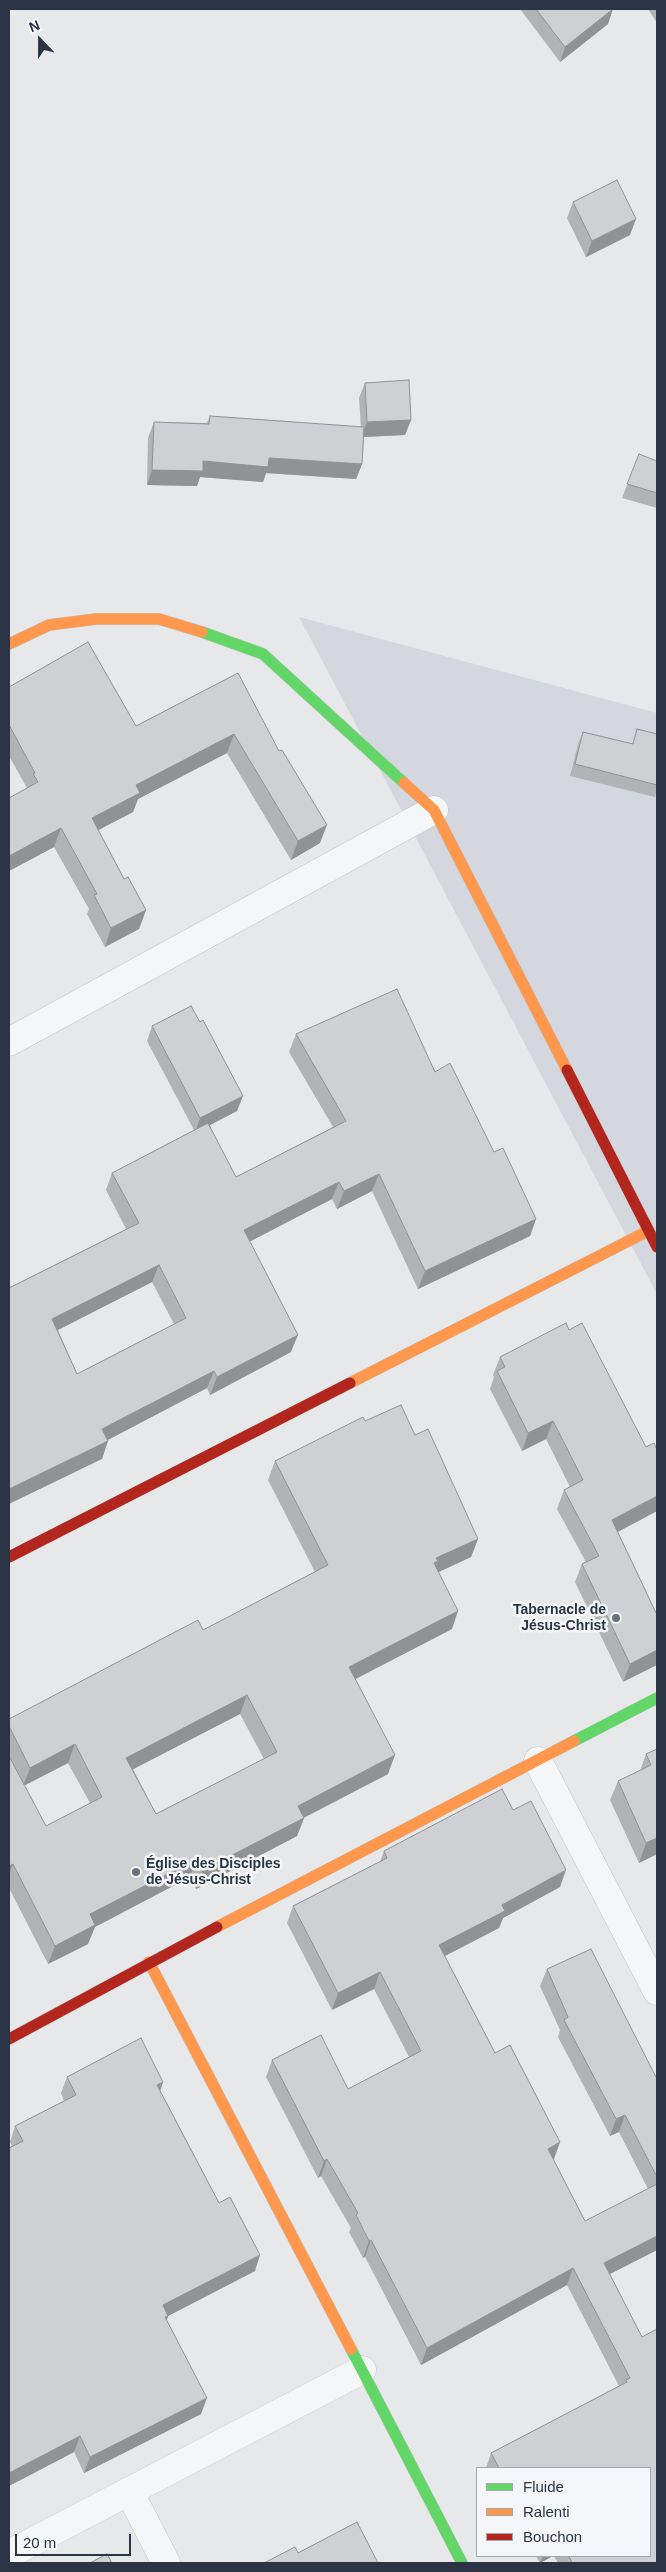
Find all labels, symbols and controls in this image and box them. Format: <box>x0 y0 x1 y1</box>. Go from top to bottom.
north arrow <box>15 15 65 65</box>
text: N <box>27 17 42 35</box>
place label: Tabernacle de Jésus-Christ <box>513 1602 606 1634</box>
marker: Tabernacle de Jésus-Christ <box>610 1612 622 1624</box>
place label: Église des Disciples de Jésus-Christ <box>146 1856 281 1888</box>
marker: Église des Disciples de Jésus-Christ <box>130 1866 142 1878</box>
legend <box>476 2467 651 2557</box>
text: Fluide <box>523 2478 564 2495</box>
text: Ralenti <box>523 2503 570 2520</box>
scale bar <box>18 2524 134 2556</box>
text: Bouchon <box>523 2528 582 2545</box>
text: 20 m <box>23 2534 56 2551</box>

